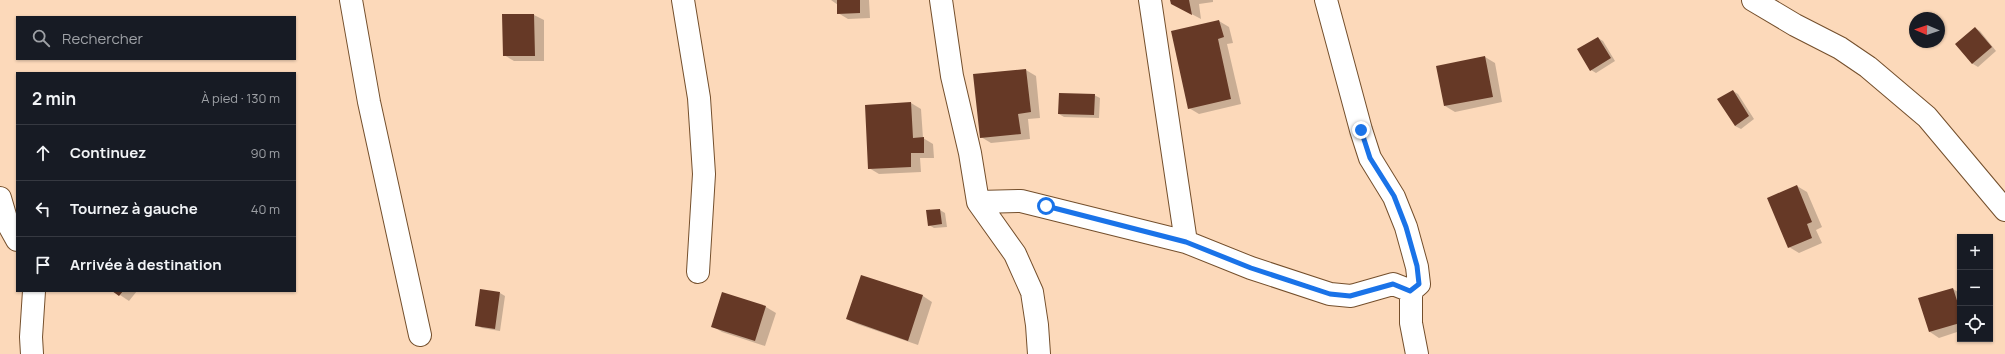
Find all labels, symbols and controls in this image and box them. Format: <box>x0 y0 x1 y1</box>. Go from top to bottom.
north arrow <box>1909 12 1945 48</box>
search box <box>16 16 296 60</box>
icon: search <box>30 27 52 49</box>
text: Rechercher <box>62 28 143 49</box>
text: 2 min <box>32 87 76 110</box>
text: À pied · 130 m <box>201 89 280 107</box>
route end <box>1352 121 1370 139</box>
icon: ahead <box>32 142 54 164</box>
text: Continuez <box>70 142 146 163</box>
text: 90 m <box>250 144 280 162</box>
route start <box>1037 197 1055 215</box>
icon: left <box>32 198 54 220</box>
text: Tournez à gauche <box>70 198 198 219</box>
text: 40 m <box>251 200 280 218</box>
map controls <box>1957 234 1993 342</box>
button: + <box>1957 234 1993 270</box>
icon: arrive <box>32 254 54 276</box>
text: Arrivée à destination <box>70 254 222 275</box>
button: − <box>1957 270 1993 306</box>
button: locate <box>1957 306 1993 342</box>

